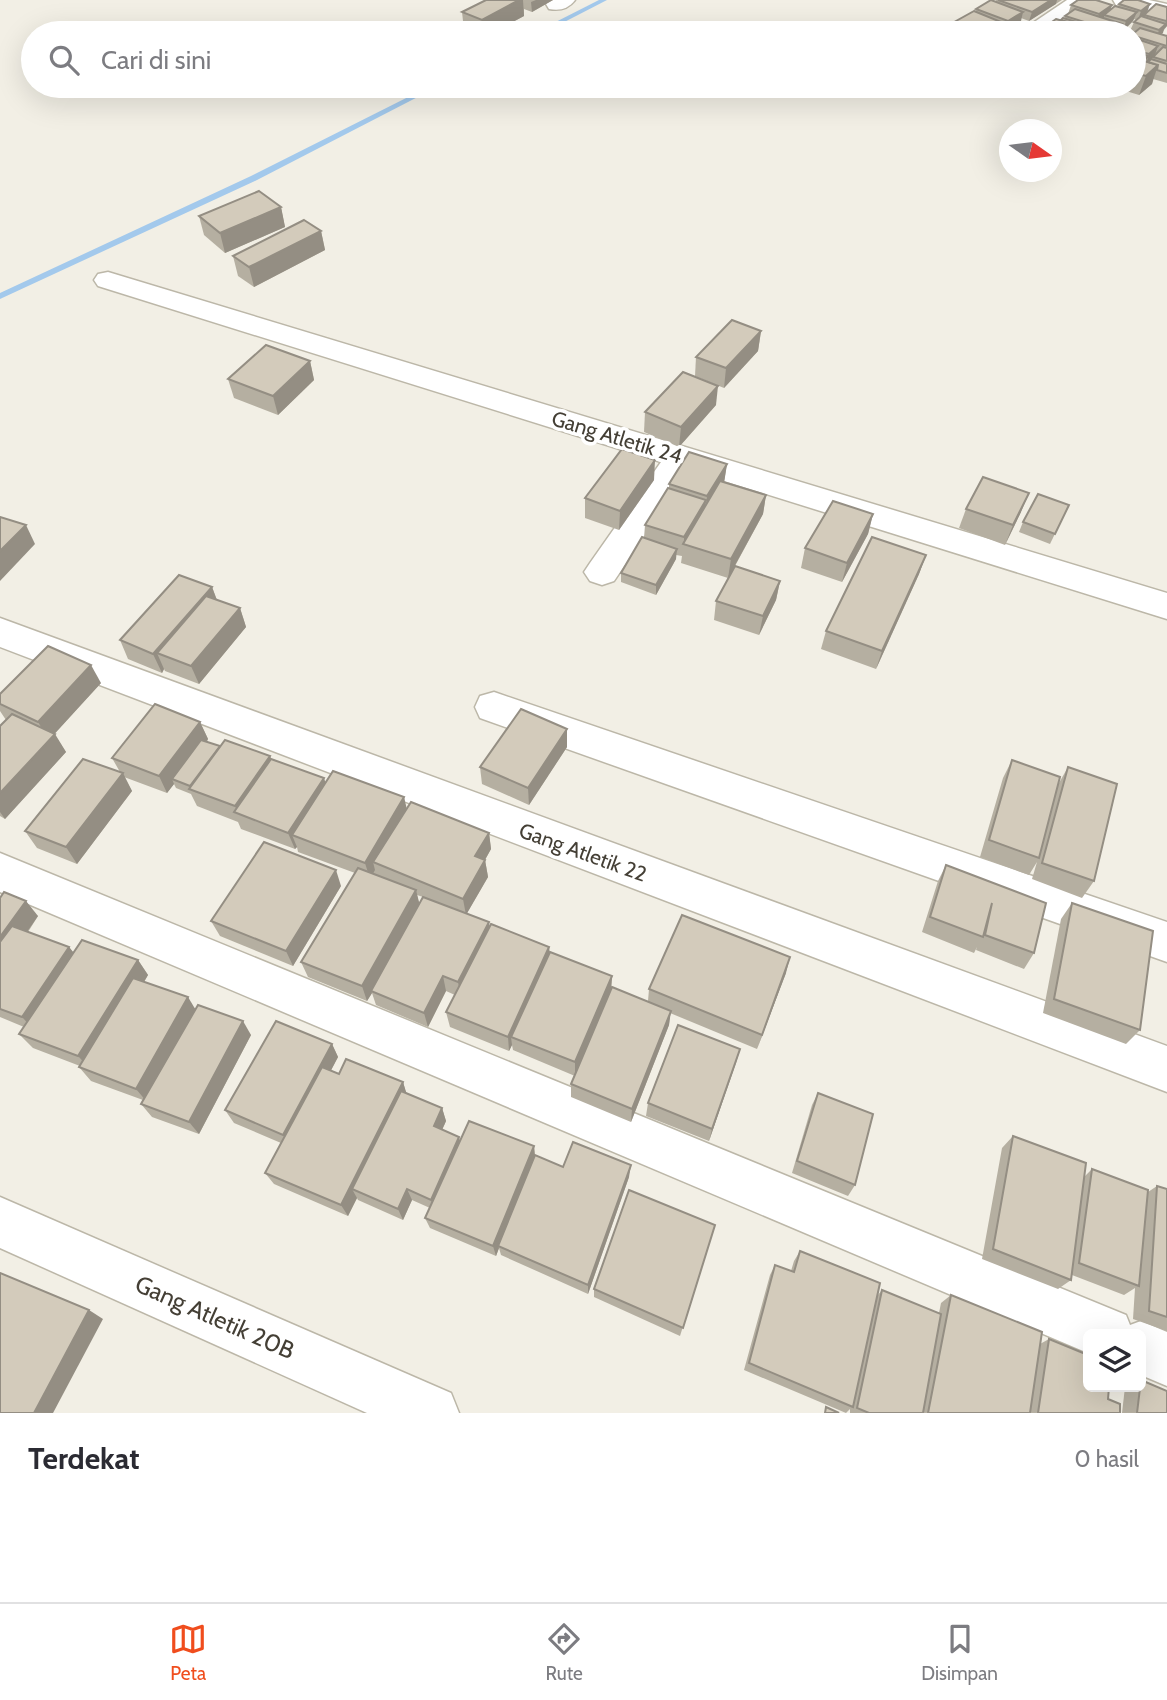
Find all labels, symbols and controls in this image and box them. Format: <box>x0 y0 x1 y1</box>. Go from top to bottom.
search box <box>21 21 1146 98</box>
icon: search <box>45 41 83 79</box>
text: Cari di sini <box>101 44 211 76</box>
north arrow <box>999 119 1062 182</box>
street label: Gang Atletik 24 <box>549 405 685 469</box>
street label: Gang Atletik 22 <box>516 817 650 887</box>
street label: Gang Atletik 20B <box>131 1269 299 1365</box>
map controls <box>1083 1329 1146 1392</box>
button: layers <box>1083 1329 1146 1392</box>
text: Terdekat <box>28 1440 140 1477</box>
text: 0 hasil <box>1074 1445 1139 1473</box>
tab: Peta <box>169 1620 207 1685</box>
tab: Rute <box>545 1620 583 1685</box>
tab: Disimpan <box>921 1620 998 1685</box>

